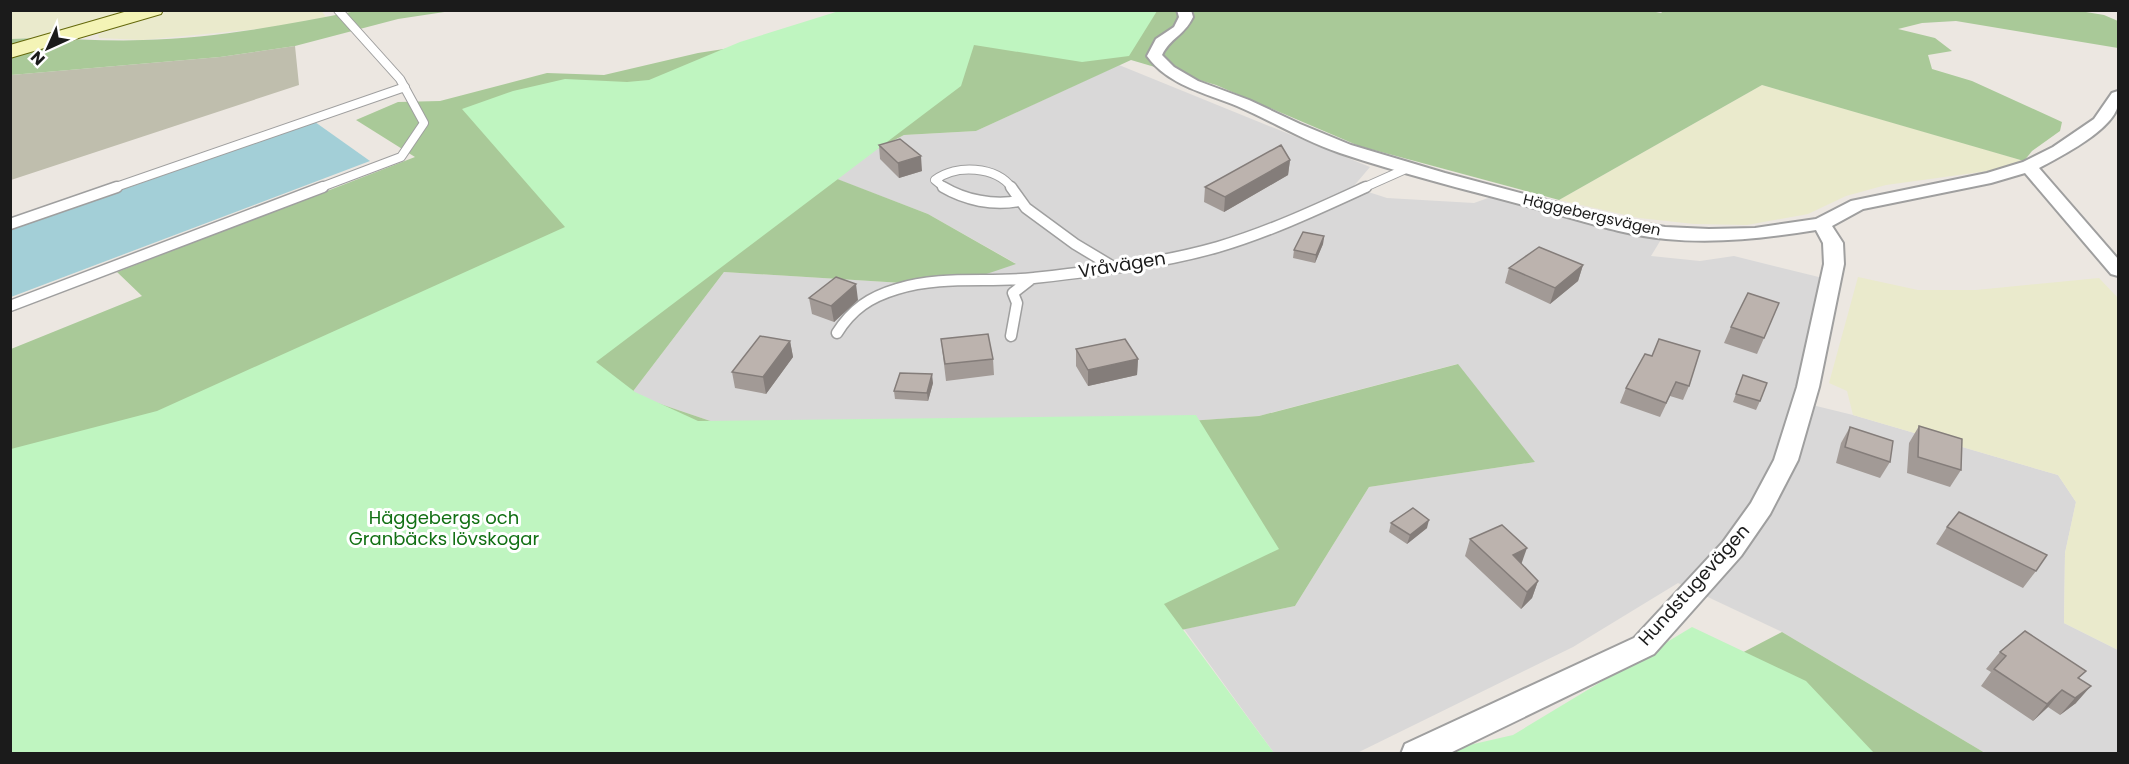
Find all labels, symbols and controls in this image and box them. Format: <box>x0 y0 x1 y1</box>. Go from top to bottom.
north arrow <box>18 18 78 78</box>
text: N <box>25 46 50 71</box>
street label: Häggebergsvägen <box>1521 188 1663 241</box>
street label: Vråvägen <box>1076 245 1167 284</box>
park label: Häggebergs och Granbäcks lövskogar <box>349 505 539 551</box>
street label: Hundstugevägen <box>1632 518 1755 651</box>

